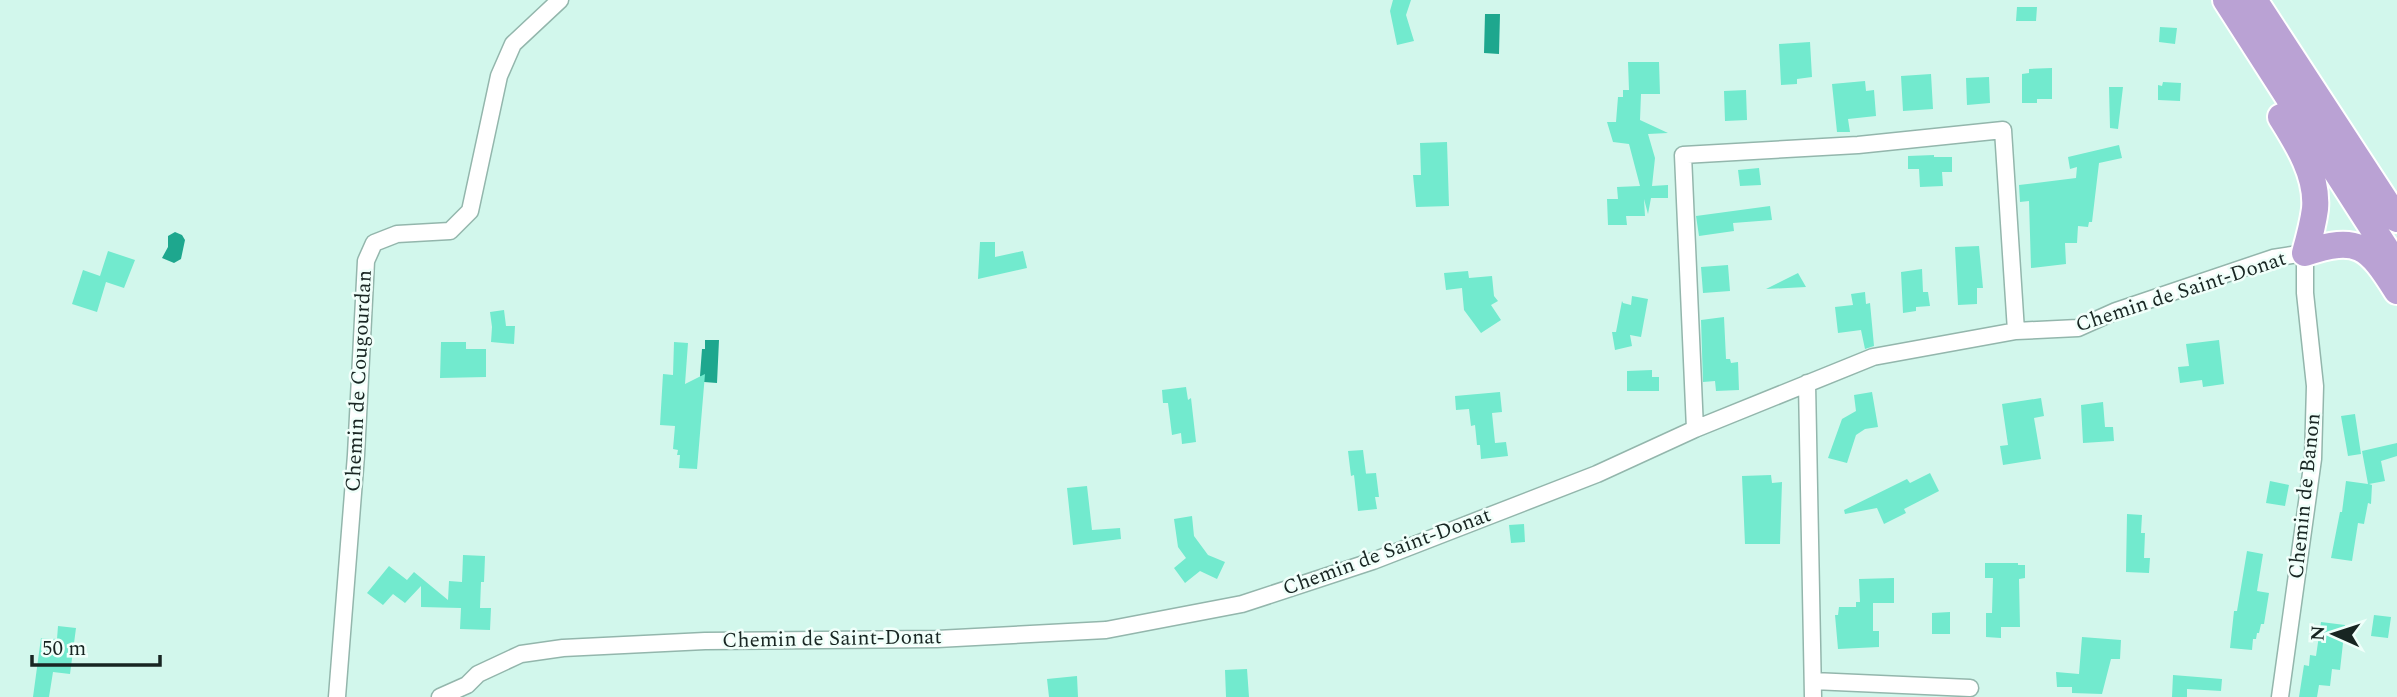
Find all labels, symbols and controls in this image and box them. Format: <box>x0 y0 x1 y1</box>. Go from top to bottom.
street label: Chemin de Saint-Donat <box>2072 243 2290 341</box>
street label: Chemin de Cougourdan <box>337 269 381 493</box>
street label: Chemin de Banon <box>2280 411 2330 581</box>
street label: Chemin de Saint-Donat <box>1278 499 1496 605</box>
north arrow <box>2299 599 2369 669</box>
street label: Chemin de Saint-Donat <box>722 621 942 657</box>
scale bar <box>32 624 159 668</box>
text: N <box>2304 625 2333 642</box>
text: 50 m <box>42 633 86 665</box>

